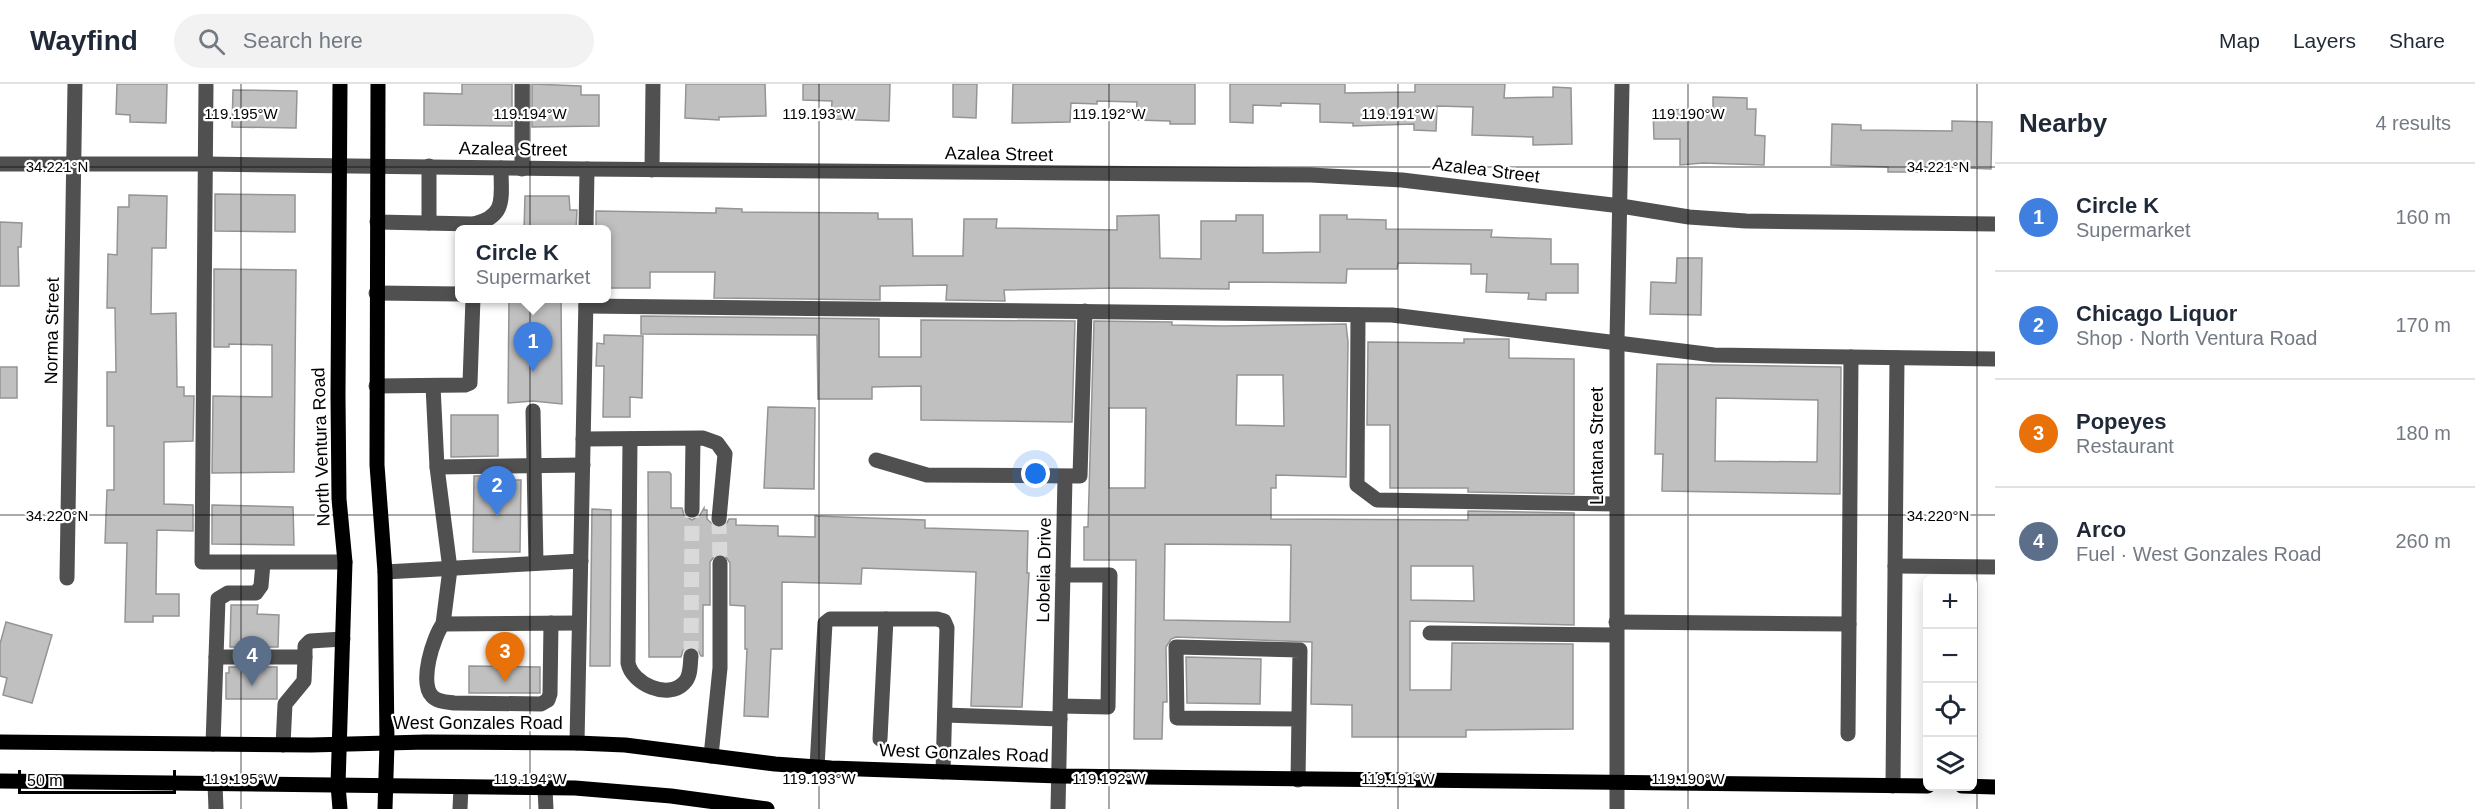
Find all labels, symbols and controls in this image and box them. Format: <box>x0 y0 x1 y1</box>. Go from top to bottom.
search box <box>174 14 594 68</box>
text: Wayfind <box>30 25 138 56</box>
icon: search <box>195 25 228 58</box>
text: Search here <box>243 28 363 53</box>
text: Map <box>2219 29 2260 52</box>
text: Layers <box>2293 29 2356 52</box>
text: Share <box>2389 29 2445 52</box>
text: 119.195°W <box>204 105 278 122</box>
text: 119.194°W <box>493 105 567 122</box>
text: 119.193°W <box>782 105 856 122</box>
text: 119.192°W <box>1072 105 1146 122</box>
text: 119.191°W <box>1361 105 1435 122</box>
text: 119.190°W <box>1651 105 1725 122</box>
text: Nearby <box>2019 108 2107 138</box>
text: 4 results <box>2375 112 2451 134</box>
street label: Azalea Street <box>459 138 567 160</box>
street label: Azalea Street <box>945 143 1053 165</box>
street label: Azalea Street <box>1431 153 1541 187</box>
text: 34.221°N <box>26 158 88 175</box>
text: 34.221°N <box>1907 158 1969 175</box>
text: Circle K <box>2076 193 2159 218</box>
text: 1 <box>2033 206 2044 228</box>
text: 160 m <box>2395 206 2451 228</box>
text: Supermarket <box>2076 219 2191 241</box>
popup <box>455 225 611 303</box>
text: Circle K <box>476 240 559 265</box>
text: Supermarket <box>476 266 590 288</box>
street label: Norma Street <box>41 277 63 385</box>
text: Chicago Liquor <box>2076 301 2237 326</box>
text: 2 <box>2033 314 2044 336</box>
text: 170 m <box>2395 314 2451 336</box>
pin: 1 <box>514 322 552 372</box>
text: Shop · North Ventura Road <box>2076 327 2317 349</box>
street label: North Ventura Road <box>308 367 334 527</box>
street label: Lantana Street <box>1587 387 1607 505</box>
text: Popeyes <box>2076 409 2167 434</box>
text: 3 <box>2033 422 2044 444</box>
text: 180 m <box>2395 422 2451 444</box>
text: Restaurant <box>2076 435 2174 457</box>
your location <box>1021 459 1050 488</box>
pin: 2 <box>478 466 516 516</box>
text: 34.220°N <box>26 507 88 524</box>
text: 34.220°N <box>1907 507 1969 524</box>
street label: Lobelia Drive <box>1033 517 1055 623</box>
text: Arco <box>2076 517 2126 542</box>
text: 4 <box>2033 530 2044 552</box>
text: 260 m <box>2395 530 2451 552</box>
text: Fuel · West Gonzales Road <box>2076 543 2321 565</box>
map controls <box>1923 575 1977 791</box>
button: + <box>1923 575 1977 629</box>
button: − <box>1923 629 1977 683</box>
pin: 3 <box>486 632 524 682</box>
pin: 4 <box>232 636 272 686</box>
button: locate <box>1923 683 1977 737</box>
street label: West Gonzales Road <box>393 713 563 733</box>
button: layers <box>1923 737 1977 791</box>
street label: West Gonzales Road <box>879 740 1049 766</box>
scale bar <box>18 767 176 794</box>
text: 119.195°W <box>204 770 278 787</box>
text: 119.194°W <box>493 770 567 787</box>
text: 119.193°W <box>782 770 856 787</box>
text: 119.192°W <box>1072 770 1146 787</box>
text: 119.191°W <box>1361 770 1435 787</box>
text: 119.190°W <box>1651 770 1725 787</box>
text: 50 m <box>27 772 63 789</box>

